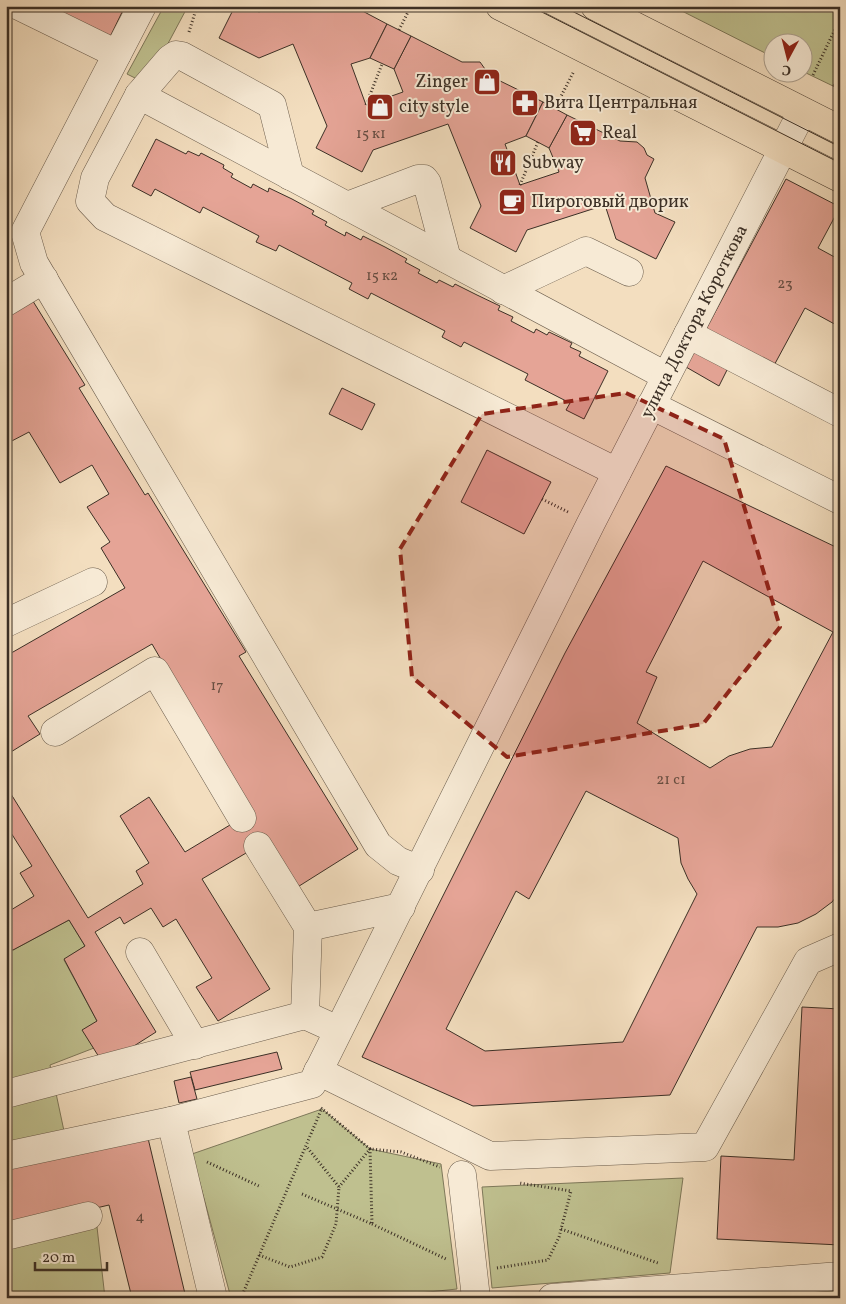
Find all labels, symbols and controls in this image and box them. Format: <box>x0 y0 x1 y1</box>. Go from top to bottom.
north arrow <box>764 32 814 82</box>
text: С <box>781 59 792 79</box>
shop icon: Zinger <box>472 67 502 97</box>
place label: Zinger <box>415 70 468 95</box>
pharmacy icon: Вита Центральная <box>510 88 540 118</box>
place label: Вита Центральная <box>544 91 697 116</box>
shop icon: city style <box>365 92 395 122</box>
place label: city style <box>399 95 469 120</box>
supermarket icon: Real <box>568 118 598 148</box>
place label: Real <box>602 121 637 146</box>
house number: 15 к1 <box>356 124 386 145</box>
restaurant icon: Subway <box>488 148 518 178</box>
place label: Subway <box>522 151 584 176</box>
cafe icon: Пироговый дворик <box>497 187 527 217</box>
place label: Пироговый дворик <box>531 190 689 215</box>
street label: улица Доктора Короткова <box>635 221 755 423</box>
house number: 15 к2 <box>366 266 398 287</box>
house number: 23 <box>777 274 793 295</box>
house number: 17 <box>210 676 224 697</box>
house number: 21 с1 <box>656 770 686 791</box>
house number: 4 <box>136 1207 145 1228</box>
scale bar <box>35 1239 108 1271</box>
text: 20 m <box>42 1248 75 1269</box>

